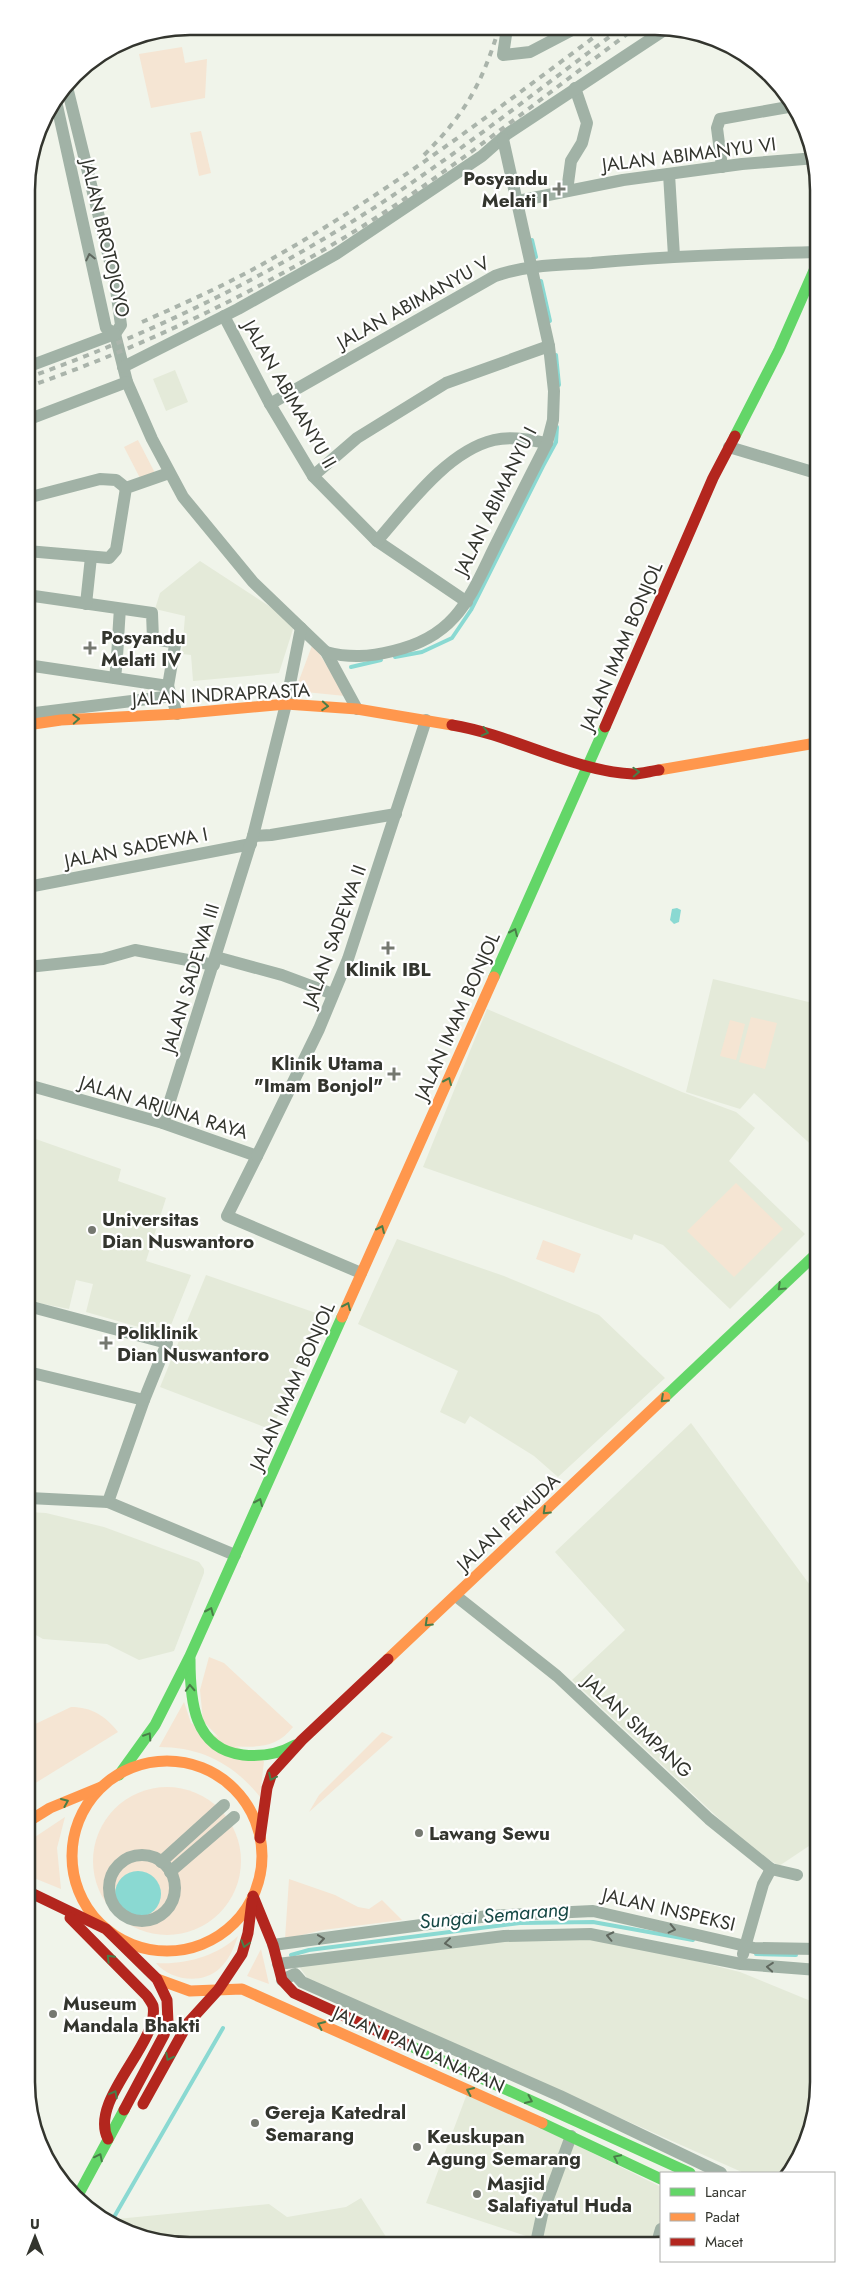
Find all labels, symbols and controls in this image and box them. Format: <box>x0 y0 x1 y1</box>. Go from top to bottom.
street label: JALAN ABIMANYU VI <box>598 130 778 179</box>
street label: JALAN BROTOJOYO <box>74 153 137 320</box>
place label: Posyandu Melati I <box>463 165 548 214</box>
marker: Posyandu Melati I <box>552 182 566 196</box>
street label: JALAN ABIMANYU V <box>330 249 495 357</box>
one-way arrow <box>85 252 96 261</box>
street label: JALAN ABIMANYU II <box>235 313 343 473</box>
street label: JALAN ABIMANYU I <box>446 422 543 583</box>
street label: JALAN IMAM BONJOL <box>572 557 669 738</box>
place label: Posyandu Melati IV <box>101 624 186 673</box>
marker: Posyandu Melati IV <box>83 641 97 655</box>
street label: JALAN INDRAPRASTA <box>128 676 311 713</box>
one-way arrow <box>321 701 329 712</box>
one-way arrow <box>72 714 80 725</box>
one-way arrow <box>481 726 490 737</box>
one-way arrow <box>632 767 640 778</box>
street label: JALAN SADEWA I <box>59 820 210 875</box>
street label: JALAN SADEWA II <box>295 861 373 1014</box>
street label: JALAN SADEWA III <box>154 900 226 1059</box>
street label: JALAN IMAM BONJOL <box>407 927 507 1107</box>
one-way arrow <box>508 928 519 937</box>
marker: Klinik IBL <box>381 941 395 955</box>
place label: Klinik IBL <box>345 956 431 983</box>
place label: Klinik Utama "Imam Bonjol" <box>254 1050 383 1099</box>
marker: Klinik Utama "Imam Bonjol" <box>387 1067 401 1081</box>
street label: JALAN ARJUNA RAYA <box>73 1068 252 1146</box>
one-way arrow <box>441 1077 451 1086</box>
place label: Universitas Dian Nuswantoro <box>102 1206 254 1255</box>
marker: Universitas Dian Nuswantoro <box>86 1224 98 1236</box>
one-way arrow <box>375 1225 386 1234</box>
one-way arrow <box>778 1281 787 1290</box>
street label: JALAN IMAM BONJOL <box>242 1297 342 1477</box>
one-way arrow <box>340 1302 351 1311</box>
place label: Poliklinik Dian Nuswantoro <box>117 1319 269 1368</box>
marker: Poliklinik Dian Nuswantoro <box>99 1336 113 1350</box>
one-way arrow <box>660 1393 669 1402</box>
street label: JALAN PEMUDA <box>449 1467 566 1579</box>
one-way arrow <box>252 1498 263 1507</box>
one-way arrow <box>542 1505 551 1514</box>
one-way arrow <box>204 1607 214 1616</box>
one-way arrow <box>425 1617 434 1626</box>
street label: JALAN SIMPANG <box>575 1666 698 1784</box>
one-way arrow <box>185 1683 195 1691</box>
one-way arrow <box>142 1732 151 1741</box>
one-way arrow <box>268 1772 278 1781</box>
one-way arrow <box>60 1797 69 1808</box>
place label: Lawang Sewu <box>429 1820 550 1847</box>
marker: Lawang Sewu <box>413 1827 425 1839</box>
street label: JALAN INSPEKSI <box>597 1880 738 1938</box>
water label: Sungai Semarang <box>418 1895 570 1936</box>
one-way arrow <box>668 1923 677 1934</box>
one-way arrow <box>606 1932 615 1942</box>
one-way arrow <box>318 1934 326 1945</box>
one-way arrow <box>444 1937 452 1948</box>
one-way arrow <box>240 1939 250 1947</box>
one-way arrow <box>107 1955 116 1964</box>
one-way arrow <box>765 1962 773 1973</box>
place label: Museum Mandala Bhakti <box>63 1990 200 2039</box>
street label: JALAN PANDANARAN <box>326 1998 509 2100</box>
marker: Museum Mandala Bhakti <box>47 2008 59 2020</box>
one-way arrow <box>317 2020 326 2031</box>
one-way arrow <box>165 2052 175 2061</box>
one-way arrow <box>466 2086 475 2097</box>
one-way arrow <box>108 2090 118 2099</box>
one-way arrow <box>524 2093 533 2104</box>
place label: Gereja Katedral Semarang <box>265 2099 406 2148</box>
marker: Gereja Katedral Semarang <box>249 2117 261 2129</box>
place label: Keuskupan Agung Semarang <box>426 2123 581 2172</box>
marker: Keuskupan Agung Semarang <box>411 2141 423 2153</box>
one-way arrow <box>93 2153 103 2162</box>
one-way arrow <box>613 2154 622 2165</box>
place label: Masjid Salafiyatul Huda <box>487 2170 632 2219</box>
legend <box>660 2172 835 2262</box>
text: Lancar <box>705 2181 747 2203</box>
marker: Masjid Salafiyatul Huda <box>471 2188 483 2200</box>
text: Padat <box>705 2206 740 2228</box>
north arrow <box>10 2212 60 2262</box>
text: U <box>30 2214 40 2234</box>
text: Macet <box>705 2231 743 2253</box>

